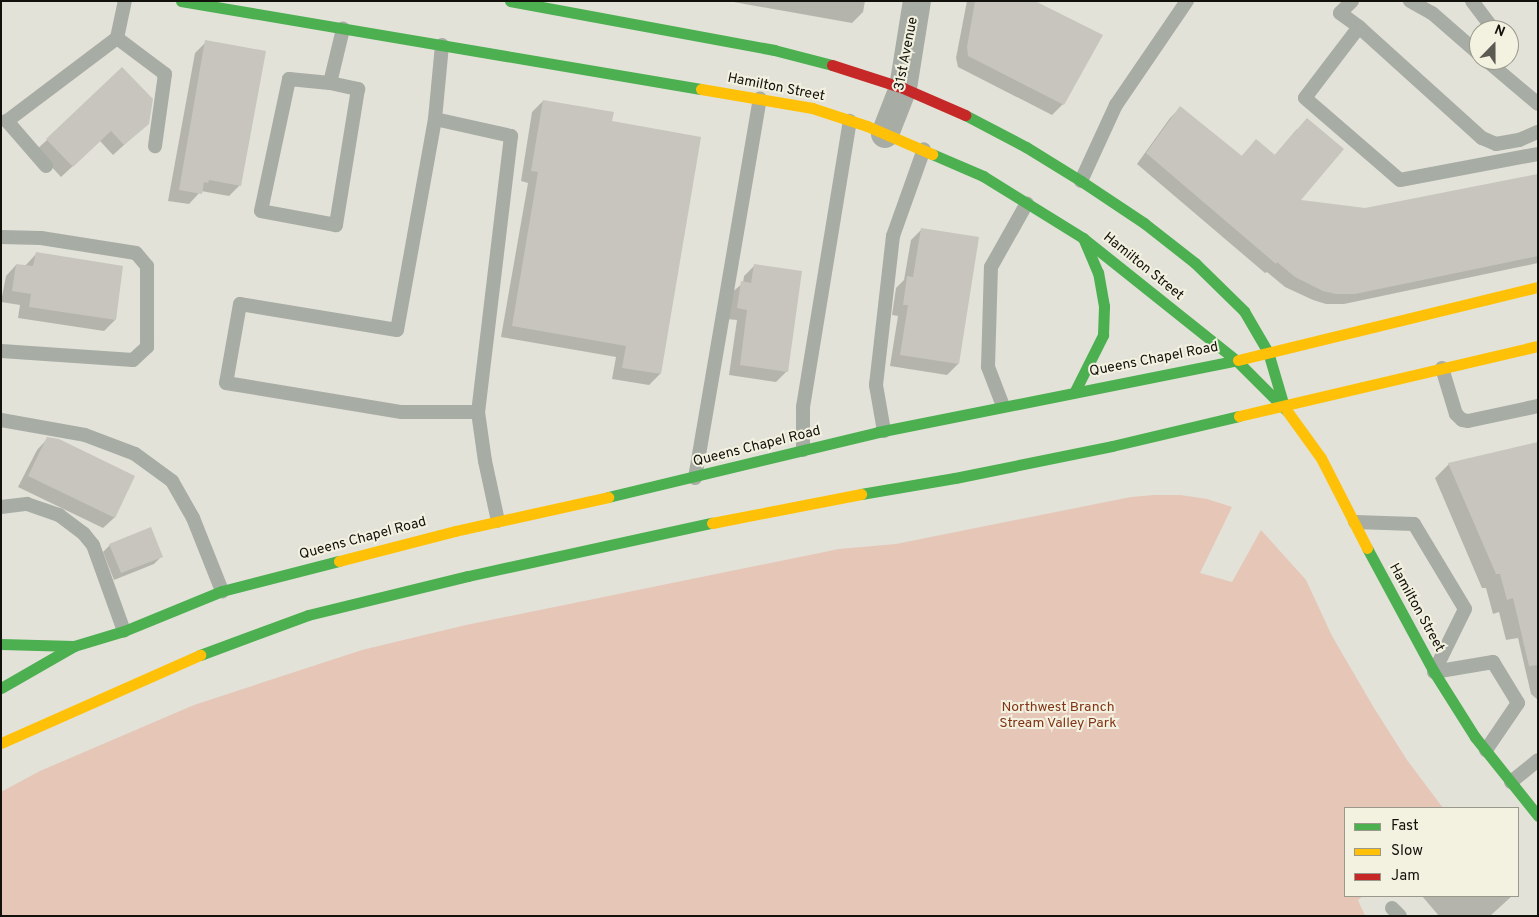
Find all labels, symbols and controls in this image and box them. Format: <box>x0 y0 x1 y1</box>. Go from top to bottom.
street label: 31st Avenue <box>892 16 922 92</box>
north arrow <box>1469 20 1519 70</box>
text: N <box>1492 22 1507 41</box>
street label: Hamilton Street <box>726 70 826 106</box>
street label: Hamilton Street <box>1099 229 1187 305</box>
street label: Queens Chapel Road <box>1088 339 1220 381</box>
street label: Queens Chapel Road <box>692 423 822 471</box>
street label: Queens Chapel Road <box>298 514 428 564</box>
street label: Hamilton Street <box>1385 561 1447 655</box>
park label: Northwest Branch Stream Valley Park <box>999 700 1117 732</box>
legend <box>1344 807 1519 897</box>
text: Fast <box>1391 817 1419 836</box>
text: Slow <box>1391 842 1423 861</box>
text: Jam <box>1391 867 1420 886</box>

